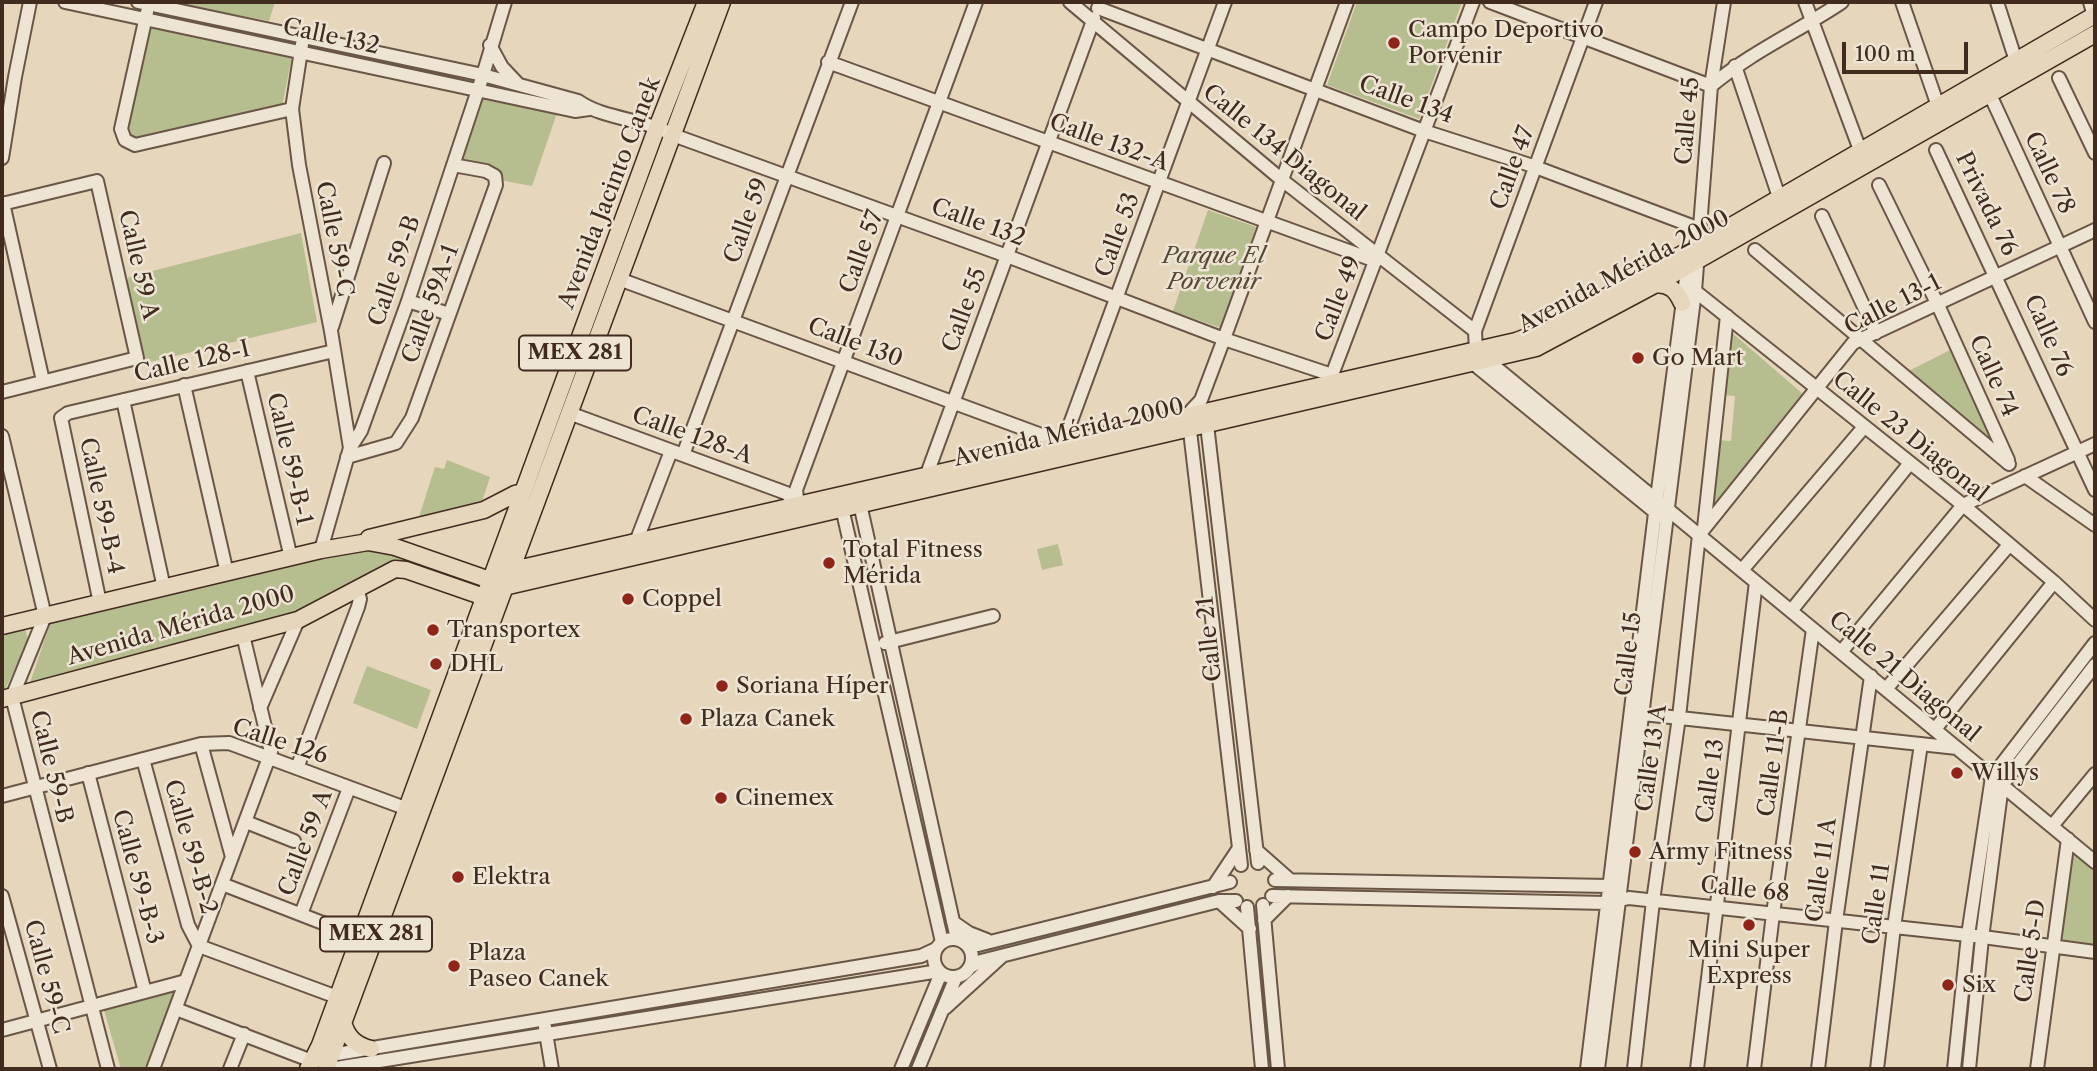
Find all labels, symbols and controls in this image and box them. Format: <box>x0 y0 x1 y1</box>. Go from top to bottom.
street label: Calle 132 <box>280 13 382 61</box>
place label: Campo Deportivo Porvenir <box>1408 16 1604 70</box>
scale bar <box>1845 28 1971 72</box>
marker: Campo Deportivo Porvenir <box>1386 35 1402 51</box>
text: 100 m <box>1855 41 1916 66</box>
street label: Calle 134 <box>1355 70 1457 130</box>
street label: Avenida Jacinto Canek <box>553 73 667 313</box>
street label: Calle 45 <box>1670 76 1706 166</box>
street label: Calle 134 Diagonal <box>1197 79 1371 227</box>
street label: Calle 132-A <box>1045 109 1173 177</box>
street label: Calle 47 <box>1485 122 1541 214</box>
street label: Calle 78 <box>2018 128 2080 218</box>
street label: Privada 76 <box>1949 148 2023 260</box>
street label: Calle 59 <box>719 175 775 267</box>
street label: Calle 59-C <box>309 179 359 299</box>
street label: Calle 53 <box>1090 189 1146 281</box>
street label: Calle 132 <box>927 193 1029 253</box>
street label: Avenida Mérida 2000 <box>1514 205 1734 339</box>
street label: Calle 59 A <box>112 207 164 323</box>
street label: Calle 57 <box>834 207 890 297</box>
street label: Calle 59-B <box>363 212 427 330</box>
street label: Calle 59A-1 <box>397 241 465 367</box>
park label: Parque El Porvenir <box>1162 242 1266 296</box>
street label: Calle 49 <box>1310 252 1368 346</box>
street label: Calle 55 <box>937 264 993 356</box>
street label: Calle 13-1 <box>1840 269 1946 341</box>
street label: Calle 76 <box>2018 291 2078 381</box>
street label: Calle 130 <box>804 312 906 374</box>
street label: Calle 74 <box>1963 331 2023 421</box>
street label: Calle 128-I <box>131 335 253 389</box>
road number: MEX 281 <box>519 336 631 370</box>
place label: Go Mart <box>1652 344 1744 372</box>
marker: Go Mart <box>1630 350 1646 366</box>
street label: Calle 23 Diagonal <box>1827 366 1993 508</box>
street label: Calle 59-B-1 <box>260 390 318 528</box>
street label: Avenida Mérida 2000 <box>951 393 1187 473</box>
street label: Calle 128-A <box>628 401 756 471</box>
street label: Calle 59-B-4 <box>73 435 129 577</box>
place label: Total Fitness Mérida <box>843 536 983 590</box>
marker: Total Fitness Mérida <box>821 555 837 571</box>
street label: Avenida Mérida 2000 <box>64 580 298 672</box>
place label: Coppel <box>642 585 722 613</box>
marker: Coppel <box>620 591 636 607</box>
street label: Calle 21 <box>1192 595 1228 683</box>
street label: Calle 21 Diagonal <box>1823 606 1985 748</box>
street label: Calle 15 <box>1610 610 1648 698</box>
place label: Transportex <box>447 616 580 644</box>
marker: Transportex <box>425 622 441 638</box>
place label: DHL <box>450 650 503 678</box>
marker: DHL <box>428 656 444 672</box>
place label: Soriana Híper <box>736 672 889 700</box>
marker: Soriana Híper <box>714 678 730 694</box>
street label: Calle 13 A <box>1631 703 1673 813</box>
place label: Plaza Canek <box>700 705 835 733</box>
street label: Calle 11-B <box>1753 707 1795 819</box>
street label: Calle 59-B <box>24 708 78 826</box>
marker: Plaza Canek <box>678 711 694 727</box>
street label: Calle 126 <box>229 714 331 770</box>
street label: Calle 13 <box>1691 737 1731 825</box>
place label: Willys <box>1971 759 2039 787</box>
marker: Willys <box>1949 765 1965 781</box>
street label: Calle 59-B-2 <box>158 777 222 917</box>
place label: Cinemex <box>735 784 834 812</box>
street label: Calle 59 A <box>273 786 339 900</box>
marker: Cinemex <box>713 790 729 806</box>
street label: Calle 59-B-3 <box>106 807 168 947</box>
street label: Calle 11 A <box>1801 816 1843 924</box>
place label: Army Fitness <box>1649 838 1793 866</box>
marker: Army Fitness <box>1627 844 1643 860</box>
street label: Calle 11 <box>1858 862 1896 946</box>
place label: Elektra <box>472 863 551 891</box>
marker: Elektra <box>450 869 466 885</box>
street label: Calle 68 <box>1699 872 1791 908</box>
street label: Calle 5-D <box>2010 898 2052 1004</box>
road number: MEX 281 <box>320 916 432 951</box>
street label: Calle 59-C <box>18 917 74 1037</box>
marker: Mini Super Express <box>1741 917 1757 933</box>
place label: Mini Super Express <box>1688 936 1810 990</box>
place label: Plaza Paseo Canek <box>468 939 609 993</box>
marker: Plaza Paseo Canek <box>446 958 462 974</box>
place label: Six <box>1962 971 1996 999</box>
marker: Six <box>1940 977 1956 993</box>

